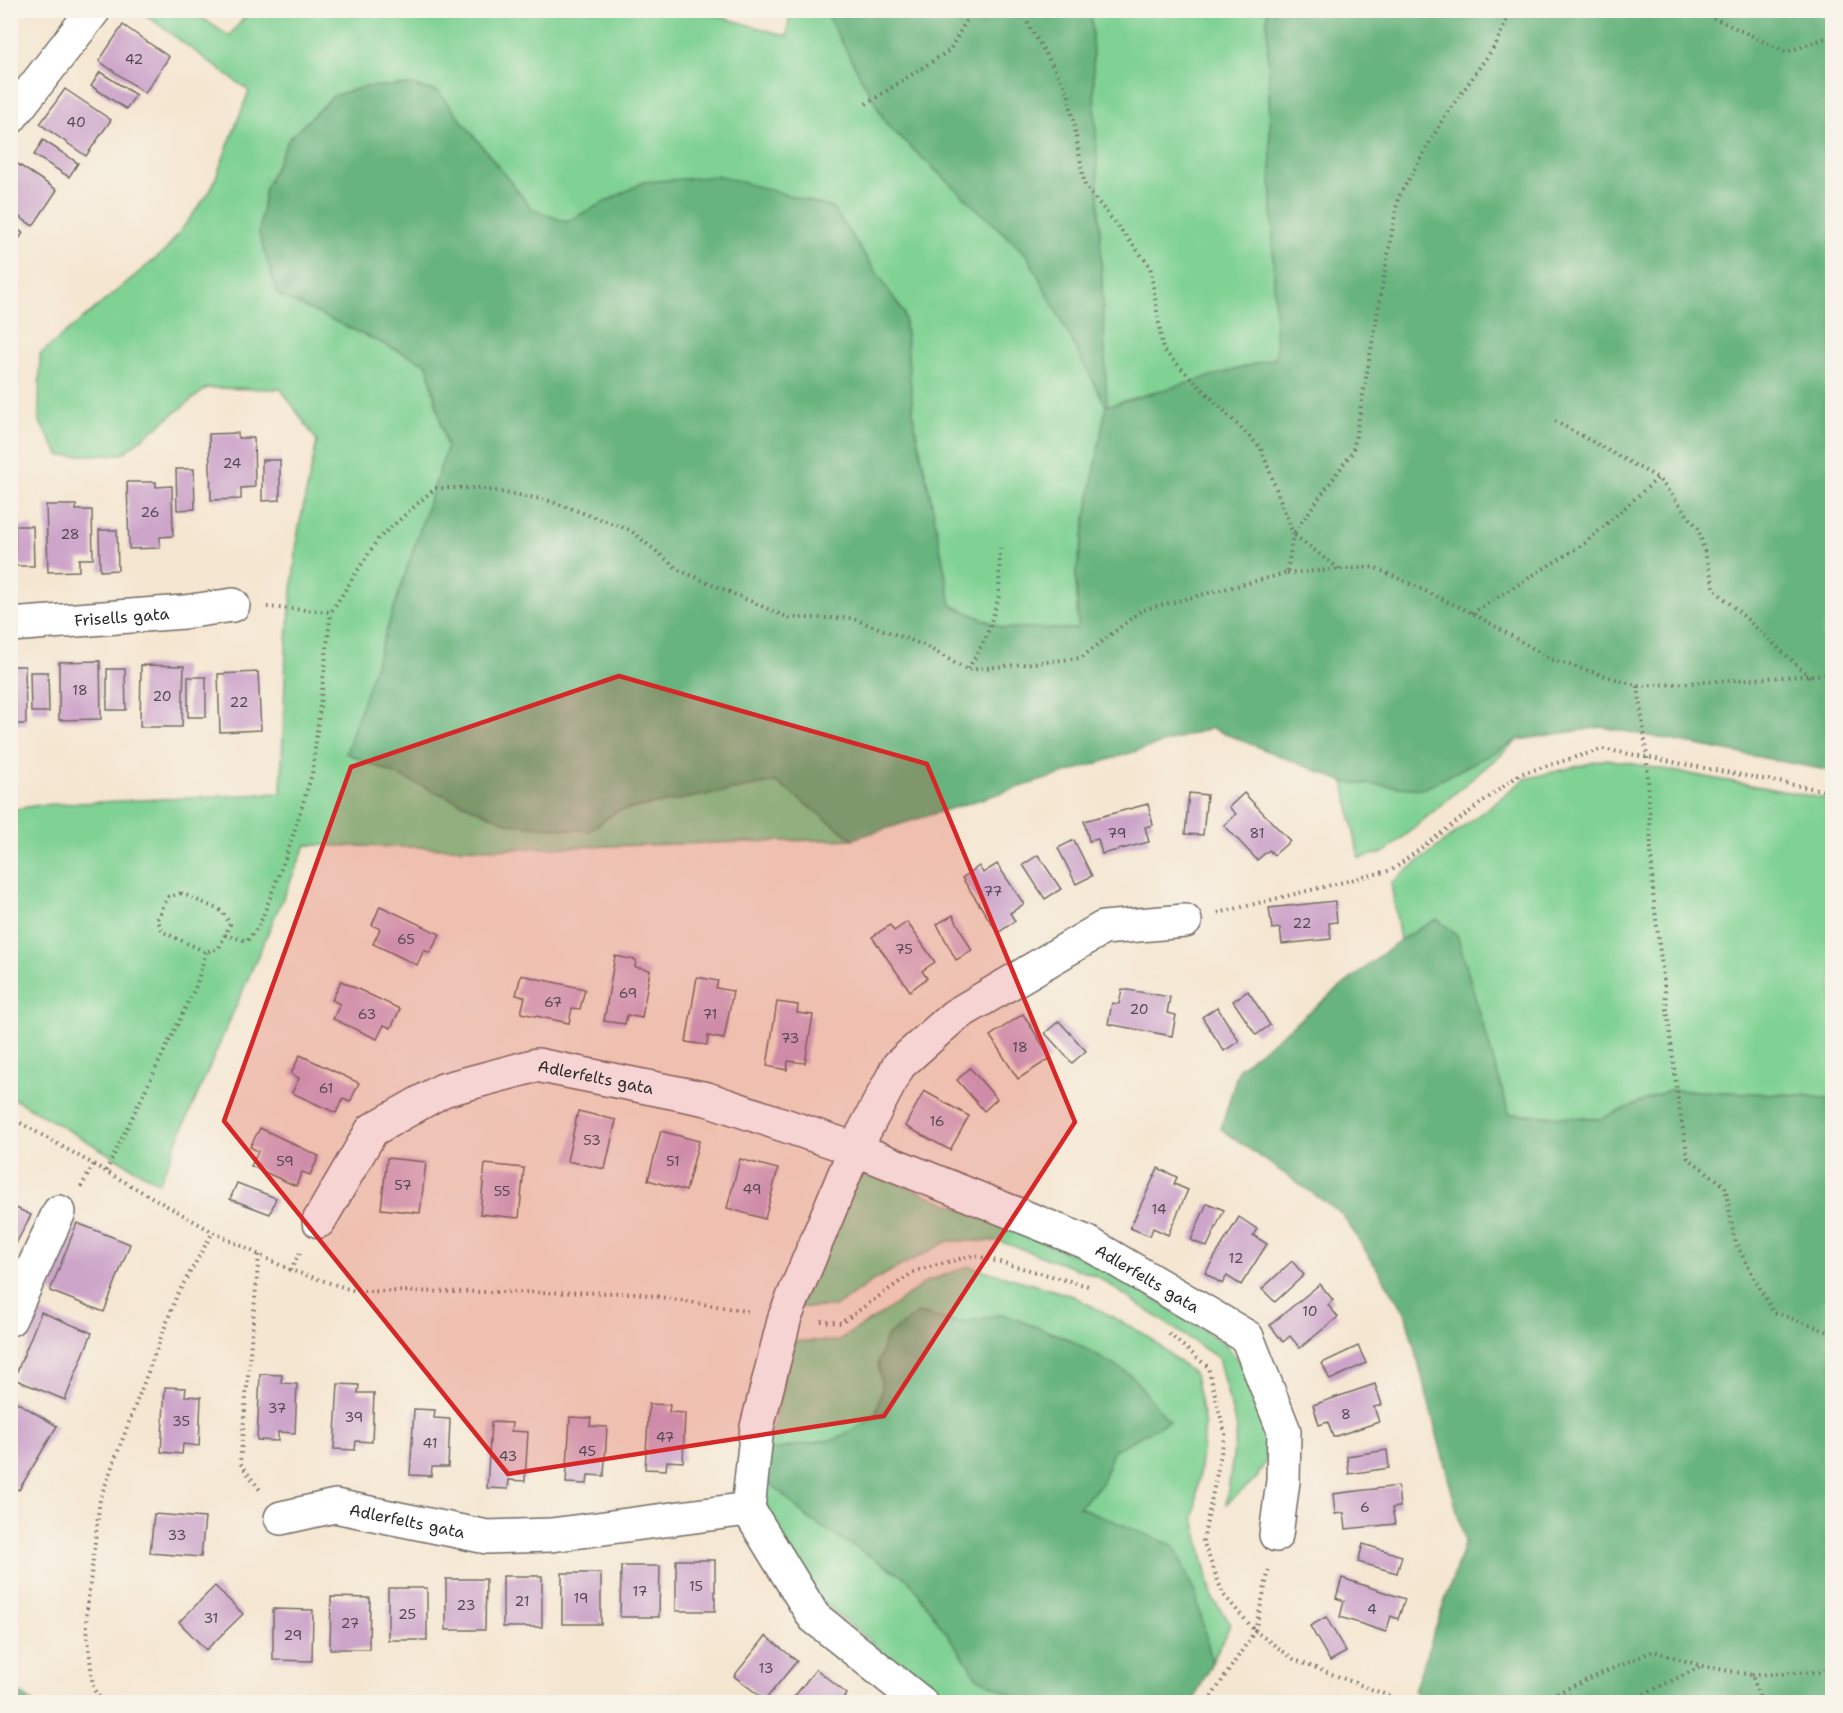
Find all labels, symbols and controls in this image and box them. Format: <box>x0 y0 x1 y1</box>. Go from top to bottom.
house number: 42 <box>125 50 143 68</box>
house number: 40 <box>66 113 86 131</box>
house number: 24 <box>223 454 242 472</box>
house number: 26 <box>141 503 160 521</box>
house number: 28 <box>60 525 80 543</box>
street label: Frisells gata <box>73 603 170 631</box>
house number: 18 <box>72 681 88 699</box>
house number: 20 <box>152 687 172 705</box>
house number: 22 <box>230 693 248 711</box>
house number: 79 <box>1107 824 1127 842</box>
house number: 81 <box>1249 824 1265 842</box>
house number: 77 <box>984 882 1002 900</box>
house number: 22 <box>1293 914 1311 932</box>
house number: 65 <box>397 930 415 948</box>
house number: 75 <box>895 940 913 958</box>
house number: 69 <box>619 984 637 1002</box>
house number: 67 <box>544 993 562 1011</box>
house number: 20 <box>1129 1000 1149 1018</box>
house number: 63 <box>358 1005 376 1023</box>
house number: 71 <box>703 1005 717 1023</box>
house number: 73 <box>781 1029 799 1047</box>
house number: 18 <box>1012 1038 1028 1056</box>
street label: Adlerfelts gata <box>536 1055 656 1099</box>
house number: 61 <box>319 1079 333 1097</box>
house number: 16 <box>929 1112 945 1130</box>
house number: 53 <box>583 1131 601 1149</box>
house number: 59 <box>276 1152 294 1170</box>
house number: 51 <box>666 1152 680 1170</box>
house number: 57 <box>394 1176 412 1194</box>
house number: 49 <box>743 1180 762 1198</box>
house number: 55 <box>494 1182 510 1200</box>
house number: 14 <box>1151 1200 1167 1218</box>
street label: Adlerfelts gata <box>1091 1239 1203 1317</box>
house number: 12 <box>1229 1249 1243 1267</box>
house number: 10 <box>1302 1302 1318 1320</box>
house number: 37 <box>268 1399 286 1417</box>
house number: 8 <box>1341 1405 1351 1423</box>
house number: 39 <box>345 1408 363 1426</box>
house number: 35 <box>172 1412 190 1430</box>
house number: 47 <box>656 1428 674 1446</box>
house number: 41 <box>423 1434 437 1452</box>
house number: 45 <box>578 1442 596 1460</box>
house number: 43 <box>499 1447 517 1465</box>
house number: 6 <box>1360 1498 1370 1516</box>
street label: Adlerfelts gata <box>348 1499 467 1543</box>
house number: 33 <box>168 1526 186 1544</box>
house number: 15 <box>689 1577 703 1595</box>
house number: 17 <box>633 1582 647 1600</box>
house number: 19 <box>573 1589 589 1607</box>
house number: 21 <box>515 1592 529 1610</box>
house number: 23 <box>457 1596 475 1614</box>
house number: 4 <box>1367 1600 1377 1618</box>
house number: 25 <box>398 1605 416 1623</box>
house number: 31 <box>204 1609 218 1627</box>
house number: 27 <box>341 1614 359 1632</box>
house number: 29 <box>284 1626 302 1644</box>
house number: 13 <box>759 1659 773 1677</box>

